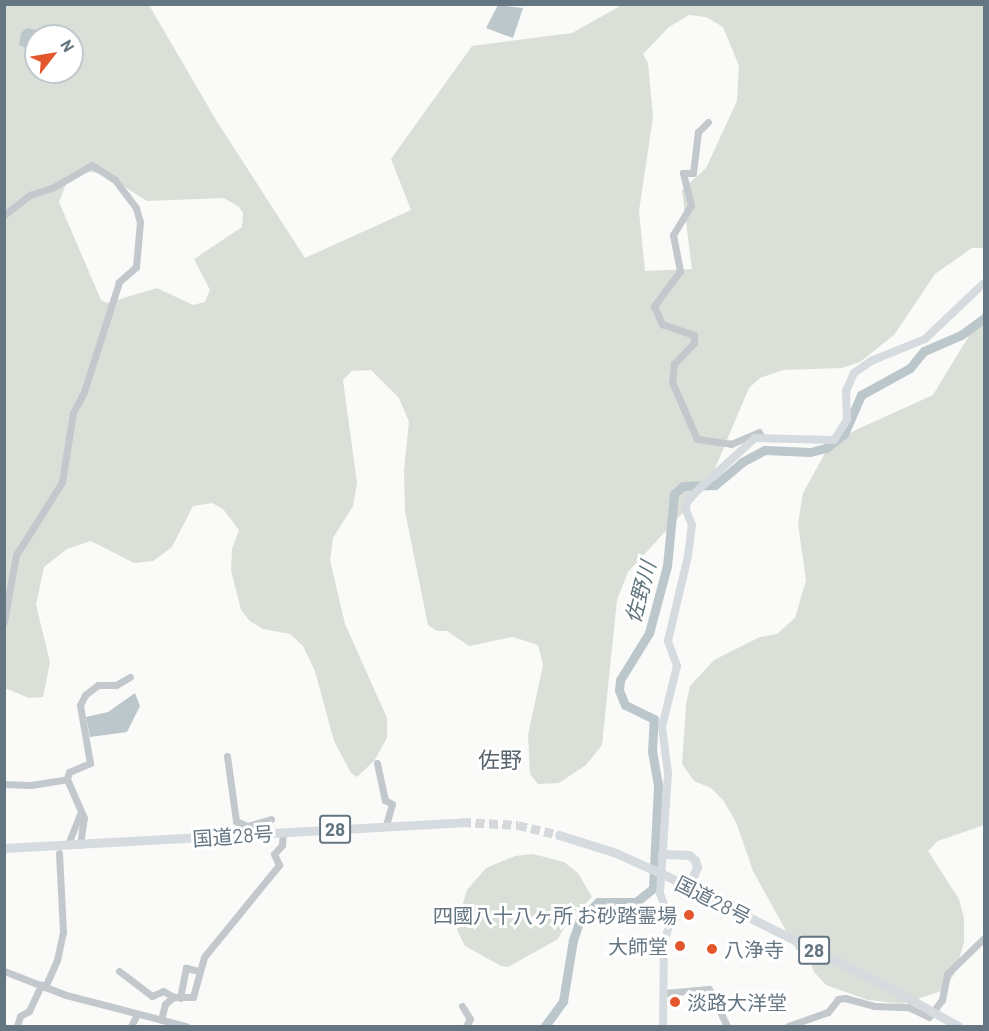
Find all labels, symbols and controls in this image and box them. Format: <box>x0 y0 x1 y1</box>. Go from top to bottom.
north arrow <box>24 24 84 84</box>
text: N <box>57 36 79 55</box>
water label: 佐野川 <box>620 558 660 626</box>
district label: 佐野 <box>478 747 522 773</box>
road number: 28 <box>318 814 352 844</box>
street label: 国道28号 <box>192 821 274 851</box>
street label: 国道28号 <box>671 871 755 929</box>
place label: 四國八十八ヶ所 お砂踏霊場 <box>433 903 677 927</box>
marker: 四國八十八ヶ所 お砂踏霊場 <box>682 908 696 922</box>
place label: 大師堂 <box>608 934 668 958</box>
road number: 28 <box>798 935 830 965</box>
place label: 八浄寺 <box>724 937 784 961</box>
marker: 大師堂 <box>673 939 687 953</box>
marker: 八浄寺 <box>705 942 719 956</box>
place label: 淡路大洋堂 <box>687 990 787 1014</box>
marker: 淡路大洋堂 <box>668 995 682 1009</box>

